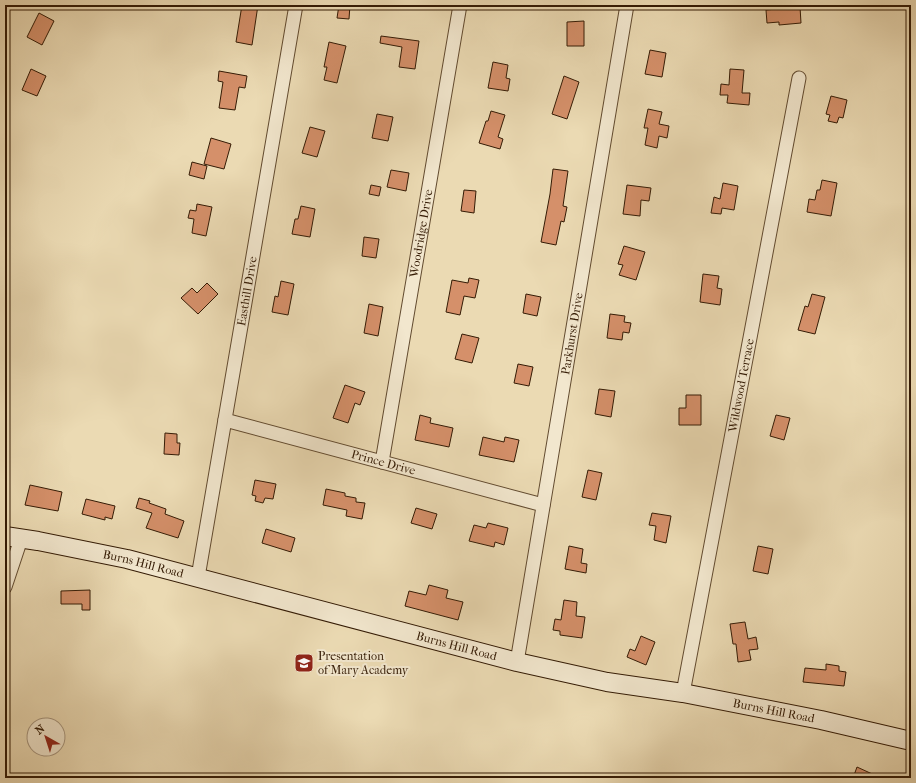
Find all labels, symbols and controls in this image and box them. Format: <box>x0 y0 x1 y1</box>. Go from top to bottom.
street label: Woodridge Drive <box>406 188 435 279</box>
street label: Easthill Drive <box>234 255 260 327</box>
street label: Parkhurst Drive <box>558 291 586 376</box>
street label: Wildwood Terrace <box>725 337 757 434</box>
street label: Prince Drive <box>350 447 417 478</box>
street label: Burns Hill Road <box>102 547 185 581</box>
street label: Burns Hill Road <box>415 629 499 663</box>
place label: Presentation of Mary Academy <box>318 649 409 677</box>
school or university icon: Presentation of Mary Academy <box>293 652 315 674</box>
street label: Burns Hill Road <box>732 696 816 726</box>
north arrow <box>26 717 66 757</box>
text: N <box>33 722 48 737</box>

